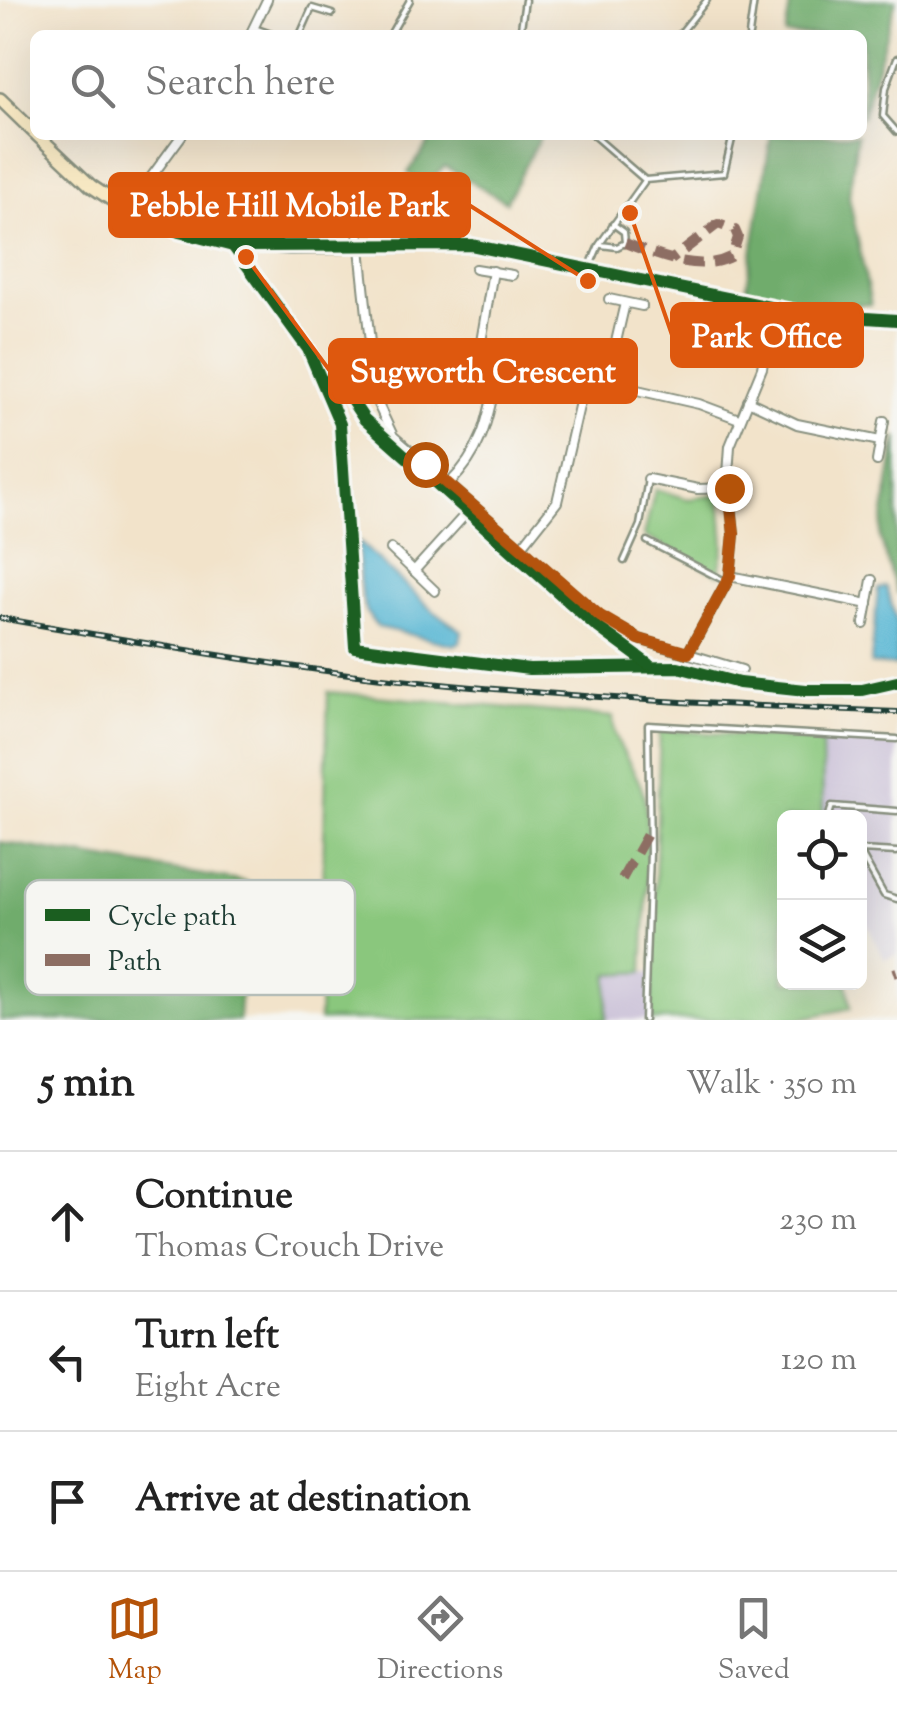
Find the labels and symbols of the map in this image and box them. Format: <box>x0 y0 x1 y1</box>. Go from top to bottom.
callout: Pebble Hill Mobile Park <box>110 174 469 236</box>
text: Pebble Hill Mobile Park <box>130 185 450 231</box>
callout: Park Office <box>672 304 862 366</box>
text: Park Office <box>692 316 842 362</box>
callout: Sugworth Crescent <box>330 340 636 402</box>
text: Sugworth Crescent <box>350 351 616 397</box>
route start <box>403 442 449 488</box>
route end <box>707 466 753 512</box>
legend <box>25 880 355 995</box>
text: Cycle path <box>108 898 237 938</box>
text: Path <box>108 943 162 983</box>

